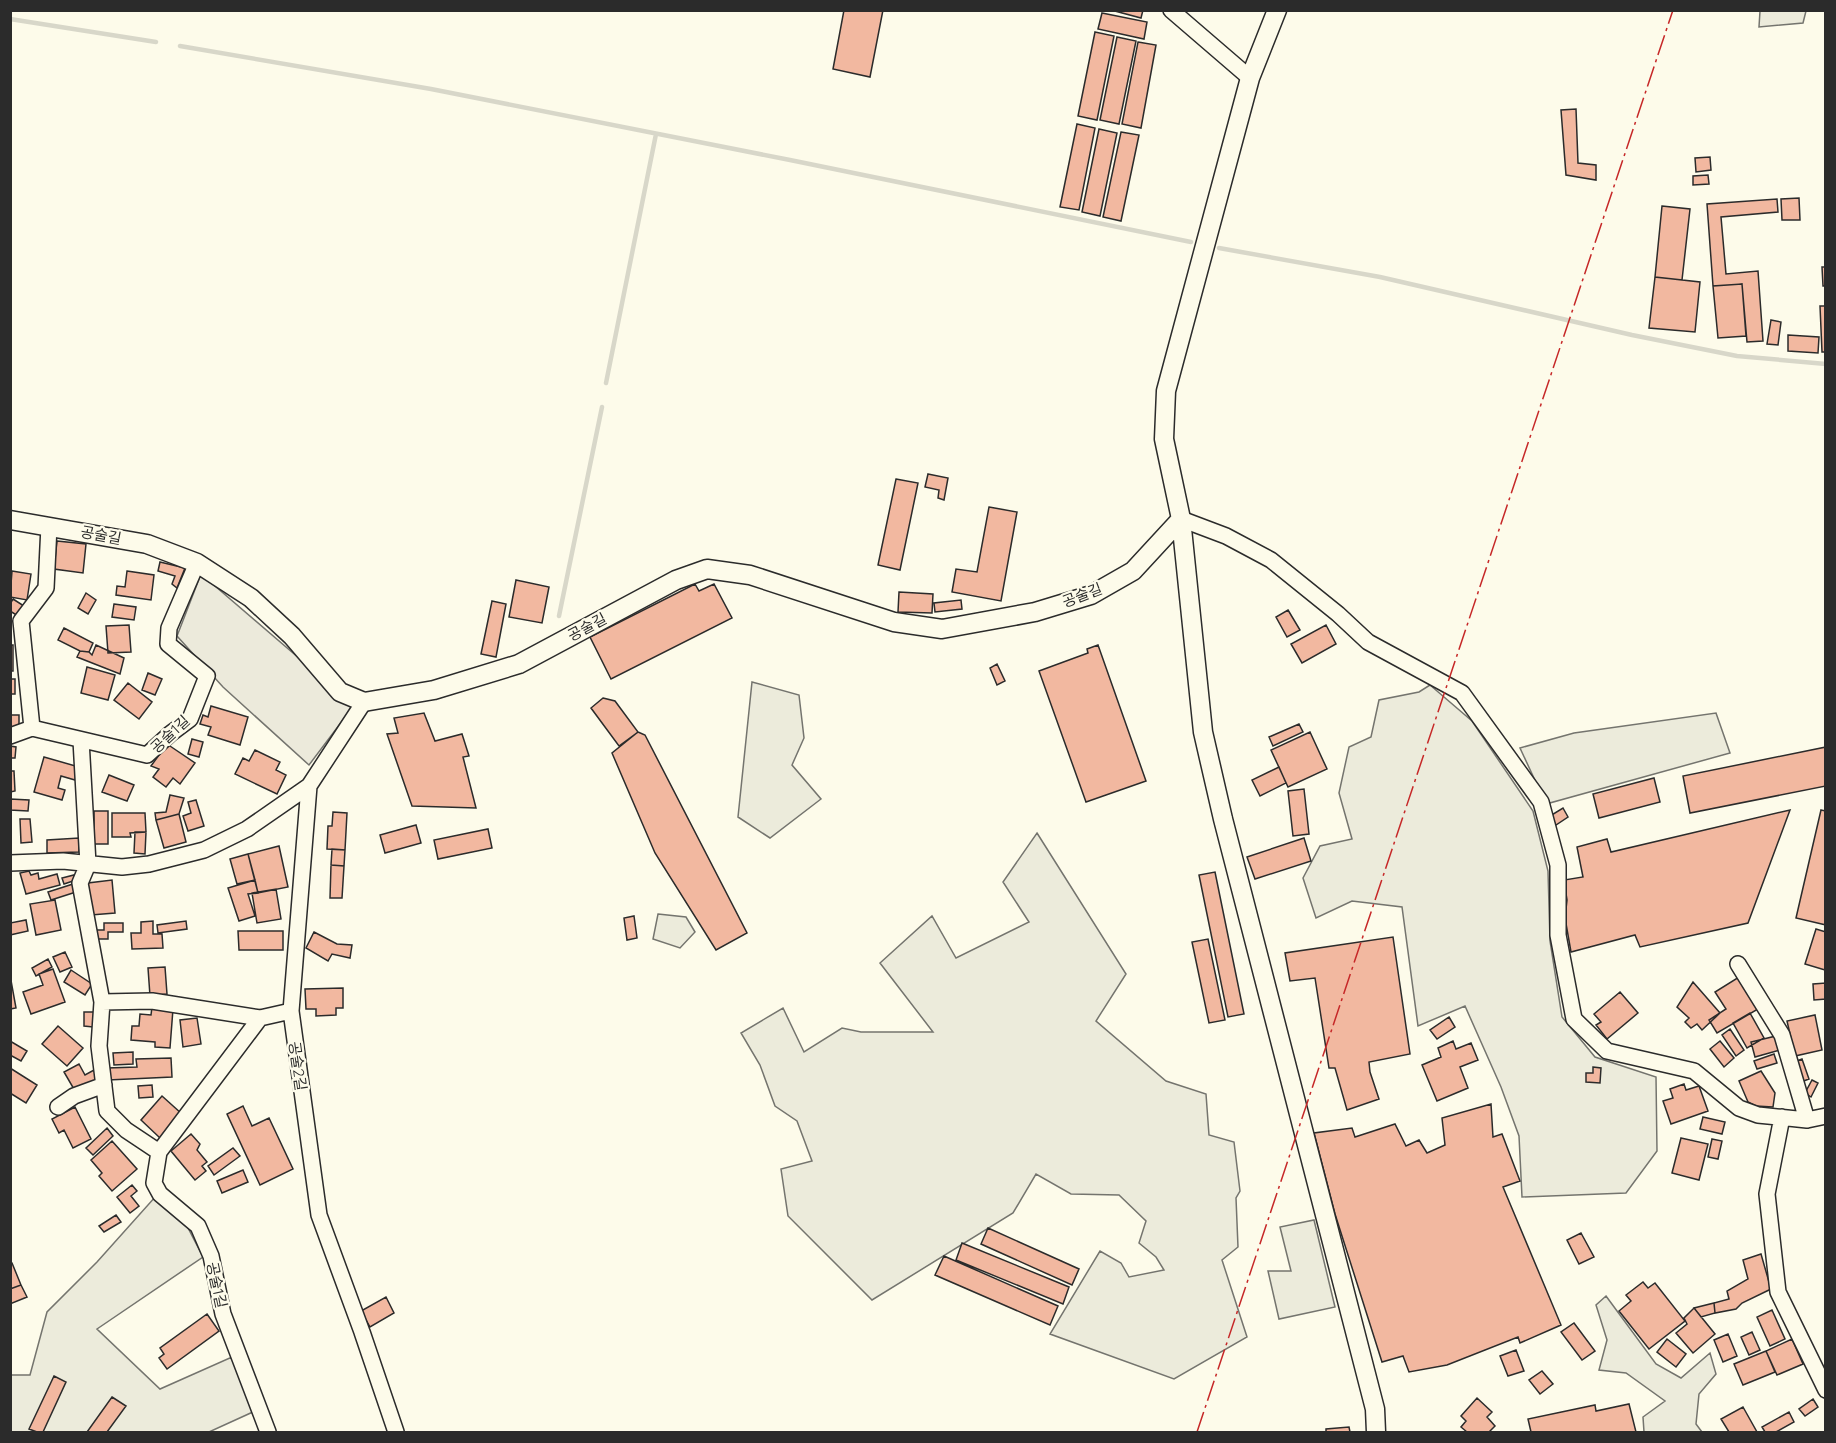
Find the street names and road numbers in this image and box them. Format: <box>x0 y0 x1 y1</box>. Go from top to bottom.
street label: 공술길 <box>79 522 123 548</box>
street label: 공술길 <box>1059 579 1105 611</box>
street label: 공술길 <box>564 609 610 645</box>
street label: 공술1길 <box>146 711 194 757</box>
street label: 공술2길 <box>285 1040 311 1092</box>
street label: 공술1길 <box>203 1260 231 1310</box>

